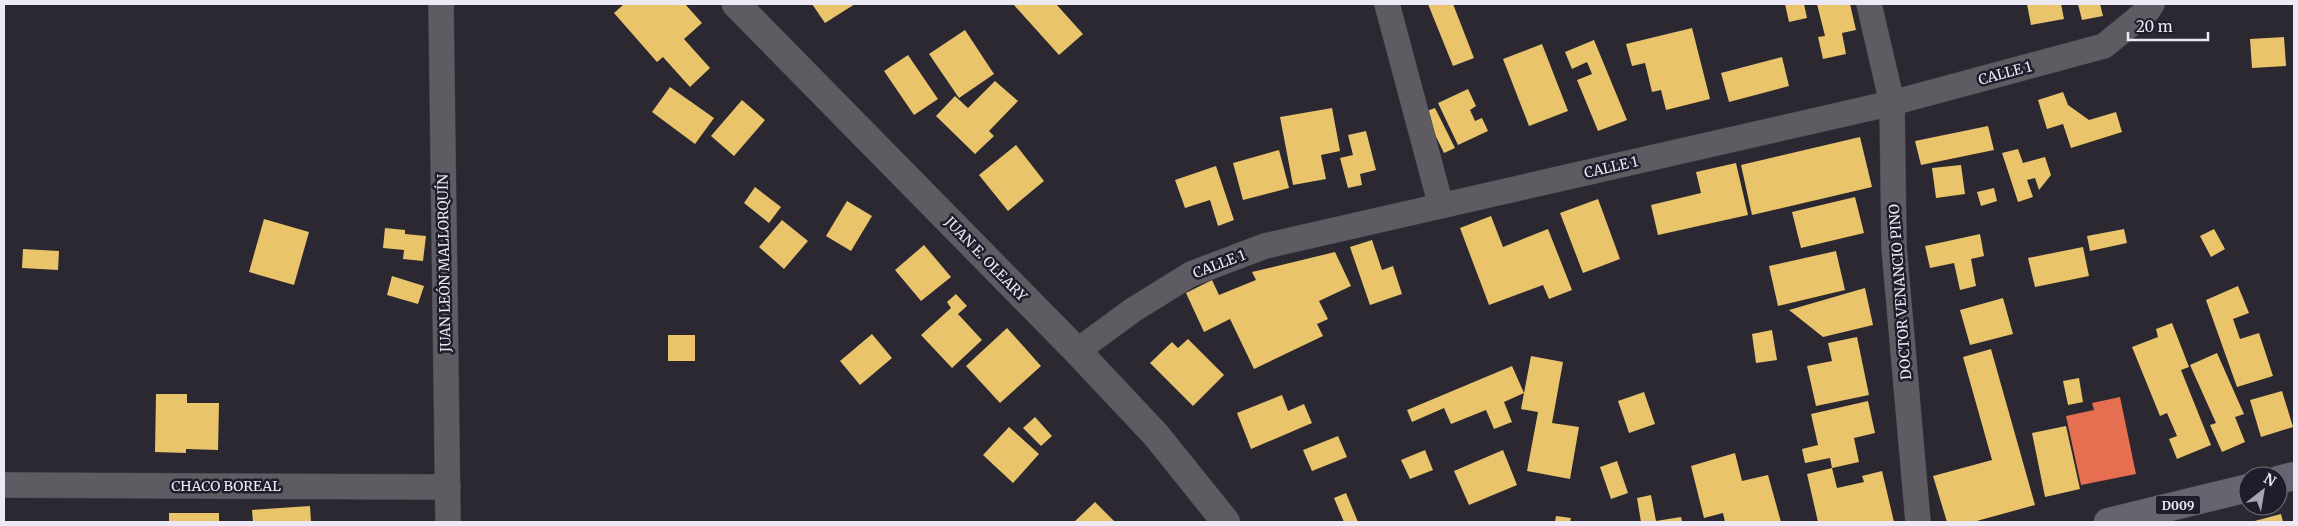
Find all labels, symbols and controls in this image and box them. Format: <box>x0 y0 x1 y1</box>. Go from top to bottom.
scale bar <box>2128 10 2208 42</box>
text: 20 m <box>2136 17 2173 36</box>
street label: CALLE 1 <box>1976 57 2034 89</box>
street label: CALLE 1 <box>1582 152 1640 182</box>
street label: JUAN LEÓN MALLORQUÍN <box>433 174 455 353</box>
street label: DOCTOR VENANCIO PINO <box>1885 204 1915 380</box>
street label: JUAN E. OLEARY <box>940 212 1032 306</box>
street label: CALLE 1 <box>1190 246 1248 282</box>
north arrow <box>2238 466 2288 516</box>
text: N <box>2260 469 2279 490</box>
street label: CHACO BOREAL <box>171 477 281 495</box>
road number: D009 <box>2156 496 2200 514</box>

